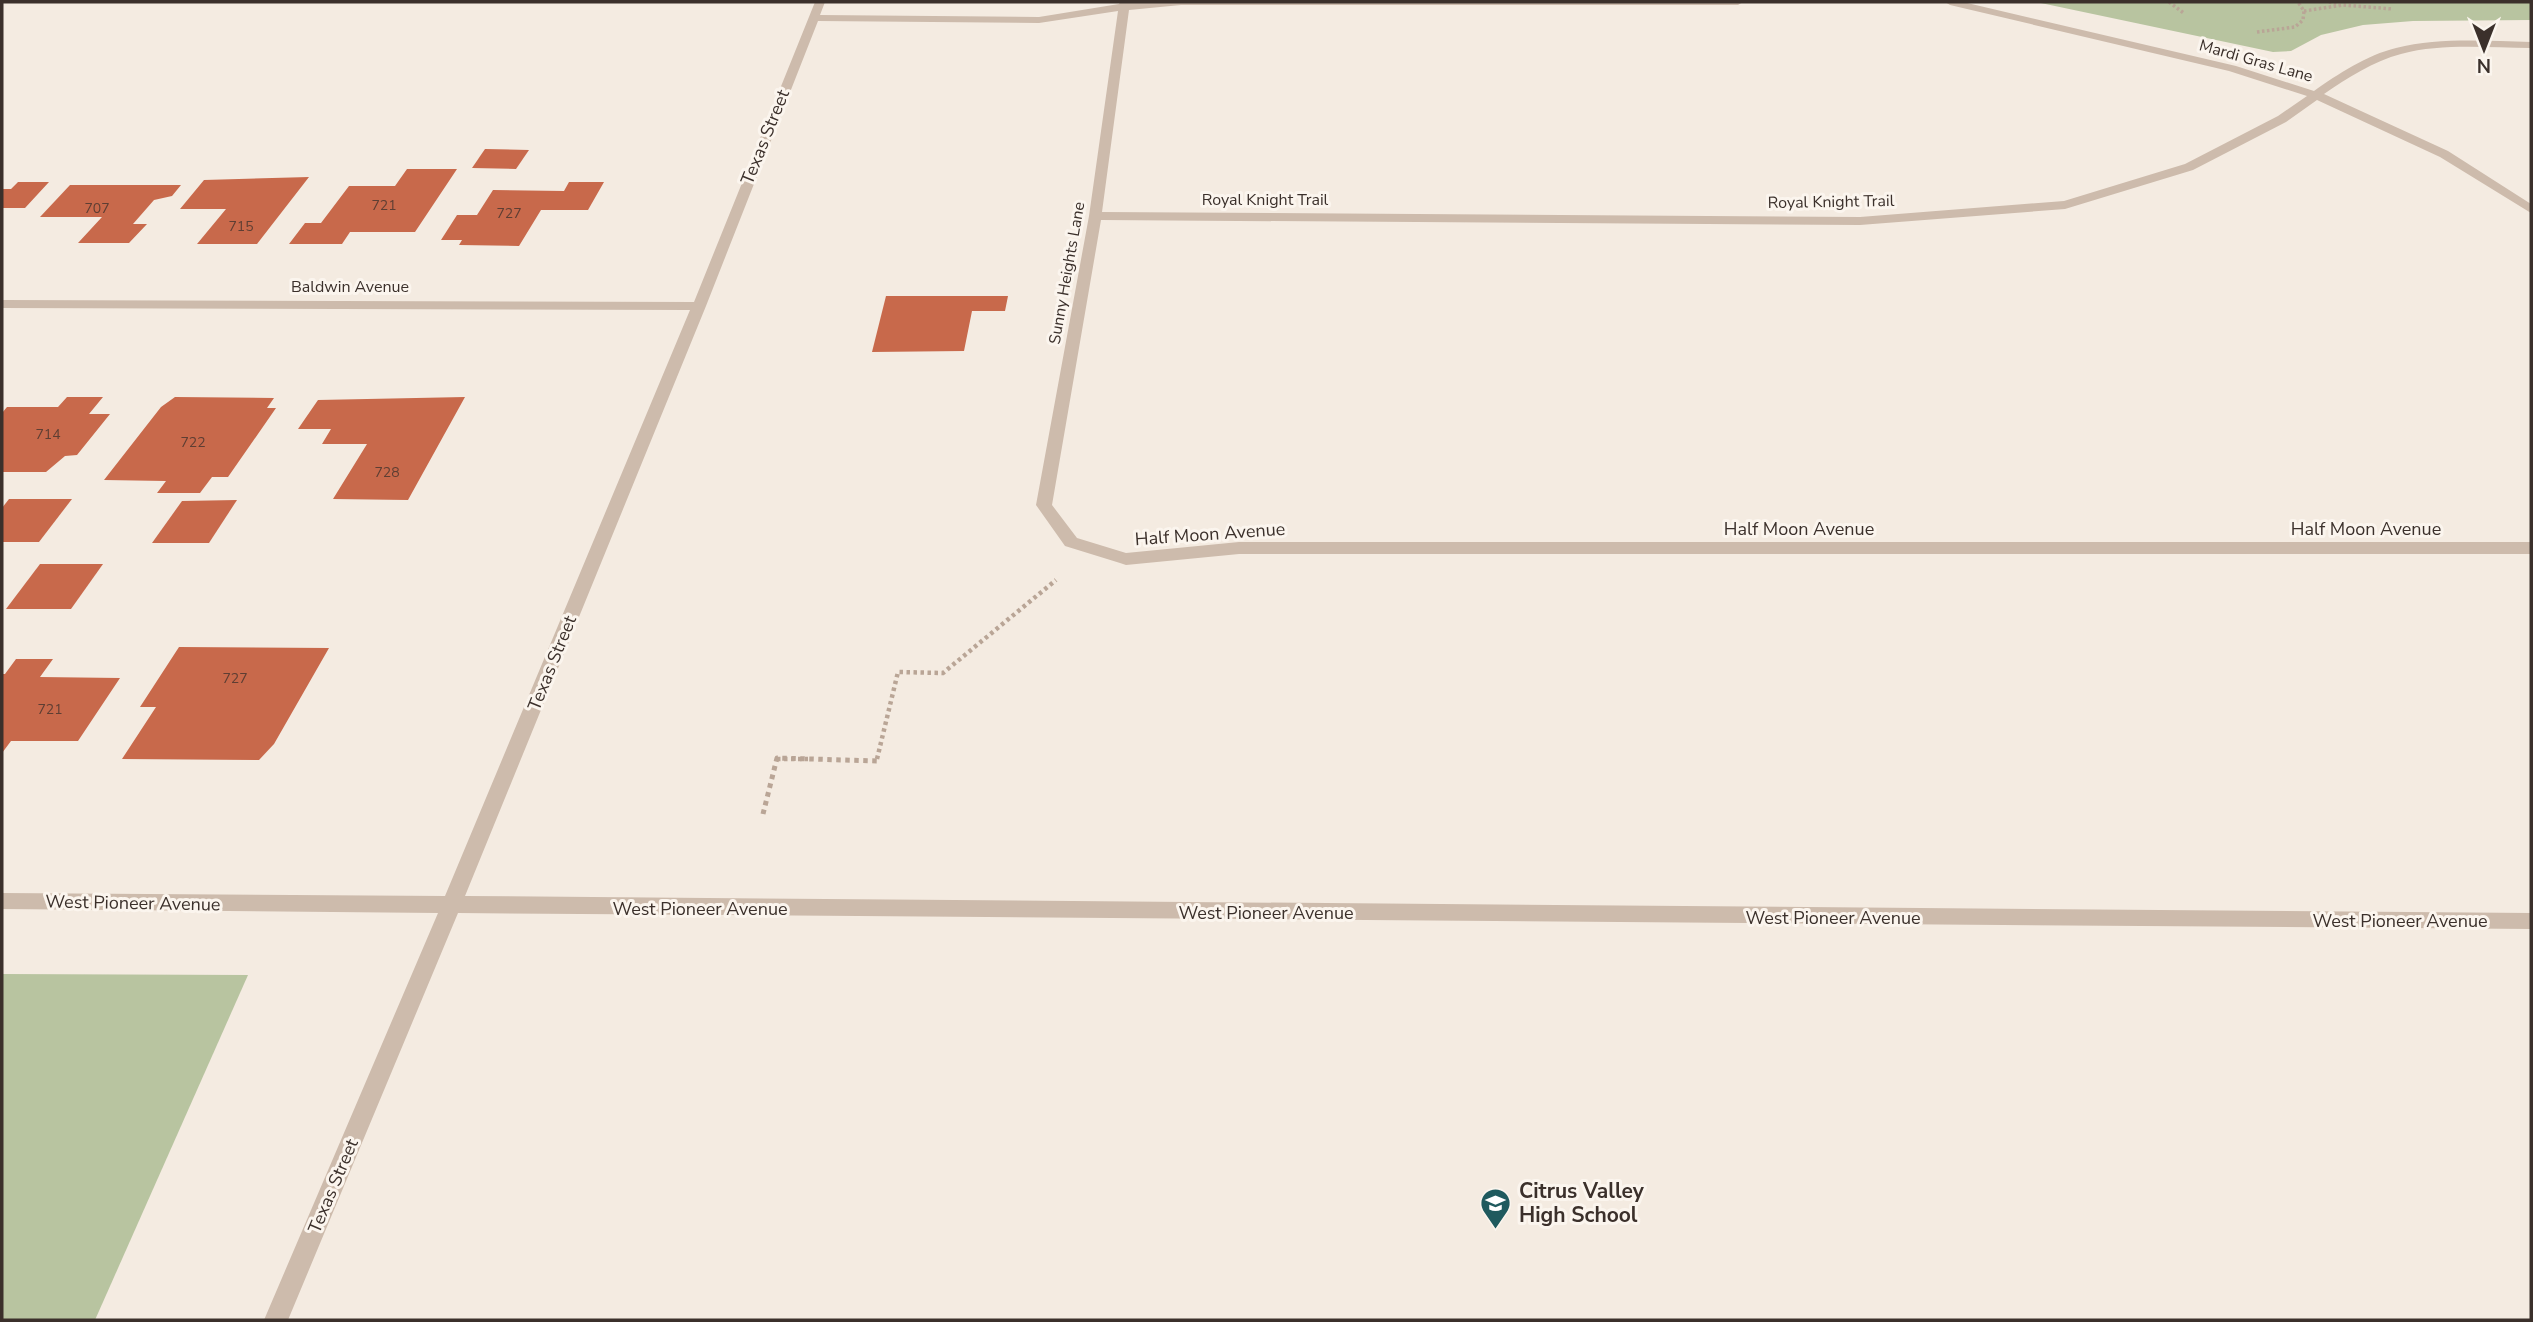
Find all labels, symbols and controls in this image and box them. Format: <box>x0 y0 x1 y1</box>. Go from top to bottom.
north arrow <box>2449 14 2519 84</box>
street label: Mardi Gras Lane <box>2197 34 2315 88</box>
text: N <box>2477 52 2491 78</box>
street label: Texas Street <box>735 85 795 188</box>
street label: Royal Knight Trail <box>1202 189 1329 211</box>
street label: Royal Knight Trail <box>1767 190 1895 214</box>
house number: 721 <box>371 196 397 215</box>
house number: 707 <box>84 199 110 218</box>
street label: Sunny Heights Lane <box>1044 200 1090 346</box>
house number: 727 <box>496 204 522 223</box>
house number: 715 <box>228 217 254 236</box>
street label: Baldwin Avenue <box>291 276 409 298</box>
house number: 714 <box>35 425 61 444</box>
house number: 722 <box>180 433 206 452</box>
house number: 728 <box>374 463 400 482</box>
street label: Half Moon Avenue <box>1134 517 1286 551</box>
street label: Half Moon Avenue <box>1724 517 1874 541</box>
street label: Half Moon Avenue <box>2291 517 2441 541</box>
street label: Texas Street <box>522 611 582 714</box>
house number: 727 <box>222 669 248 688</box>
house number: 721 <box>37 700 63 719</box>
street label: West Pioneer Avenue <box>45 889 221 917</box>
street label: West Pioneer Avenue <box>612 897 788 921</box>
street label: West Pioneer Avenue <box>1178 901 1354 925</box>
street label: West Pioneer Avenue <box>1745 906 1921 930</box>
street label: West Pioneer Avenue <box>2312 909 2488 933</box>
street label: Texas Street <box>302 1135 364 1237</box>
place label: Citrus Valley High School <box>1519 1177 1645 1229</box>
school or university icon: Citrus Valley High School <box>1479 1186 1513 1230</box>

